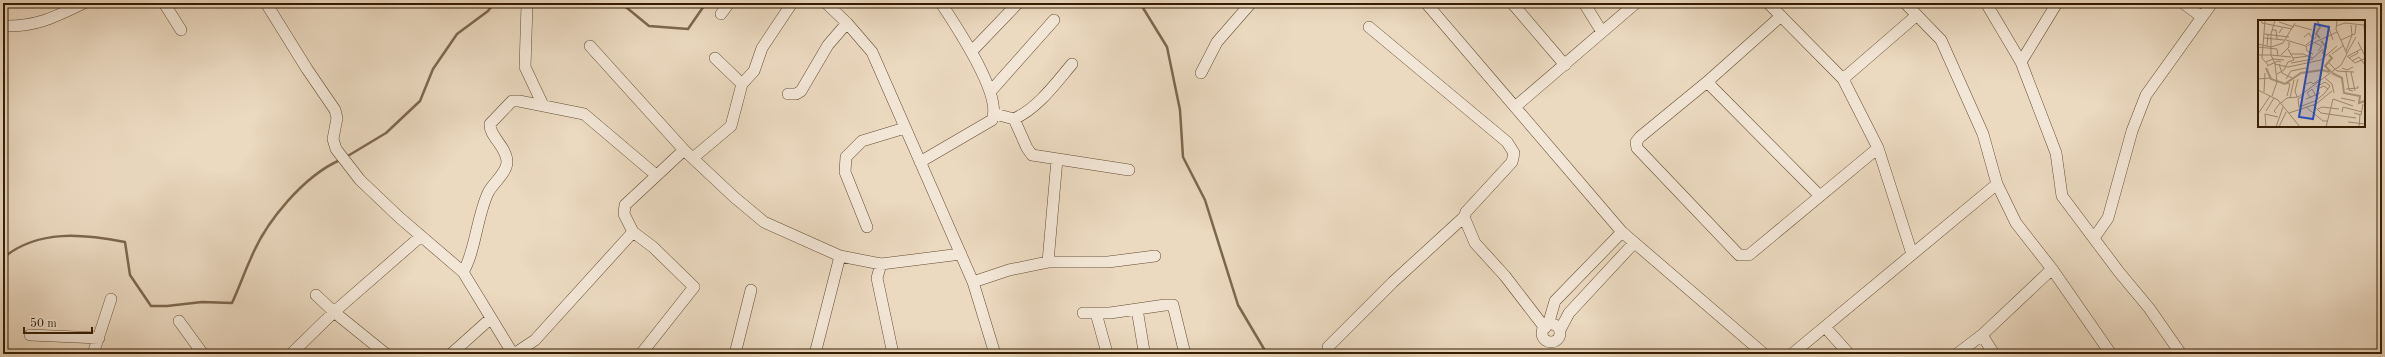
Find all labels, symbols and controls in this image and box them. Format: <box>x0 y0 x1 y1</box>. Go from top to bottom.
inset map <box>2258 20 2365 127</box>
scale bar <box>24 309 92 335</box>
text: 50 m <box>30 317 57 330</box>

